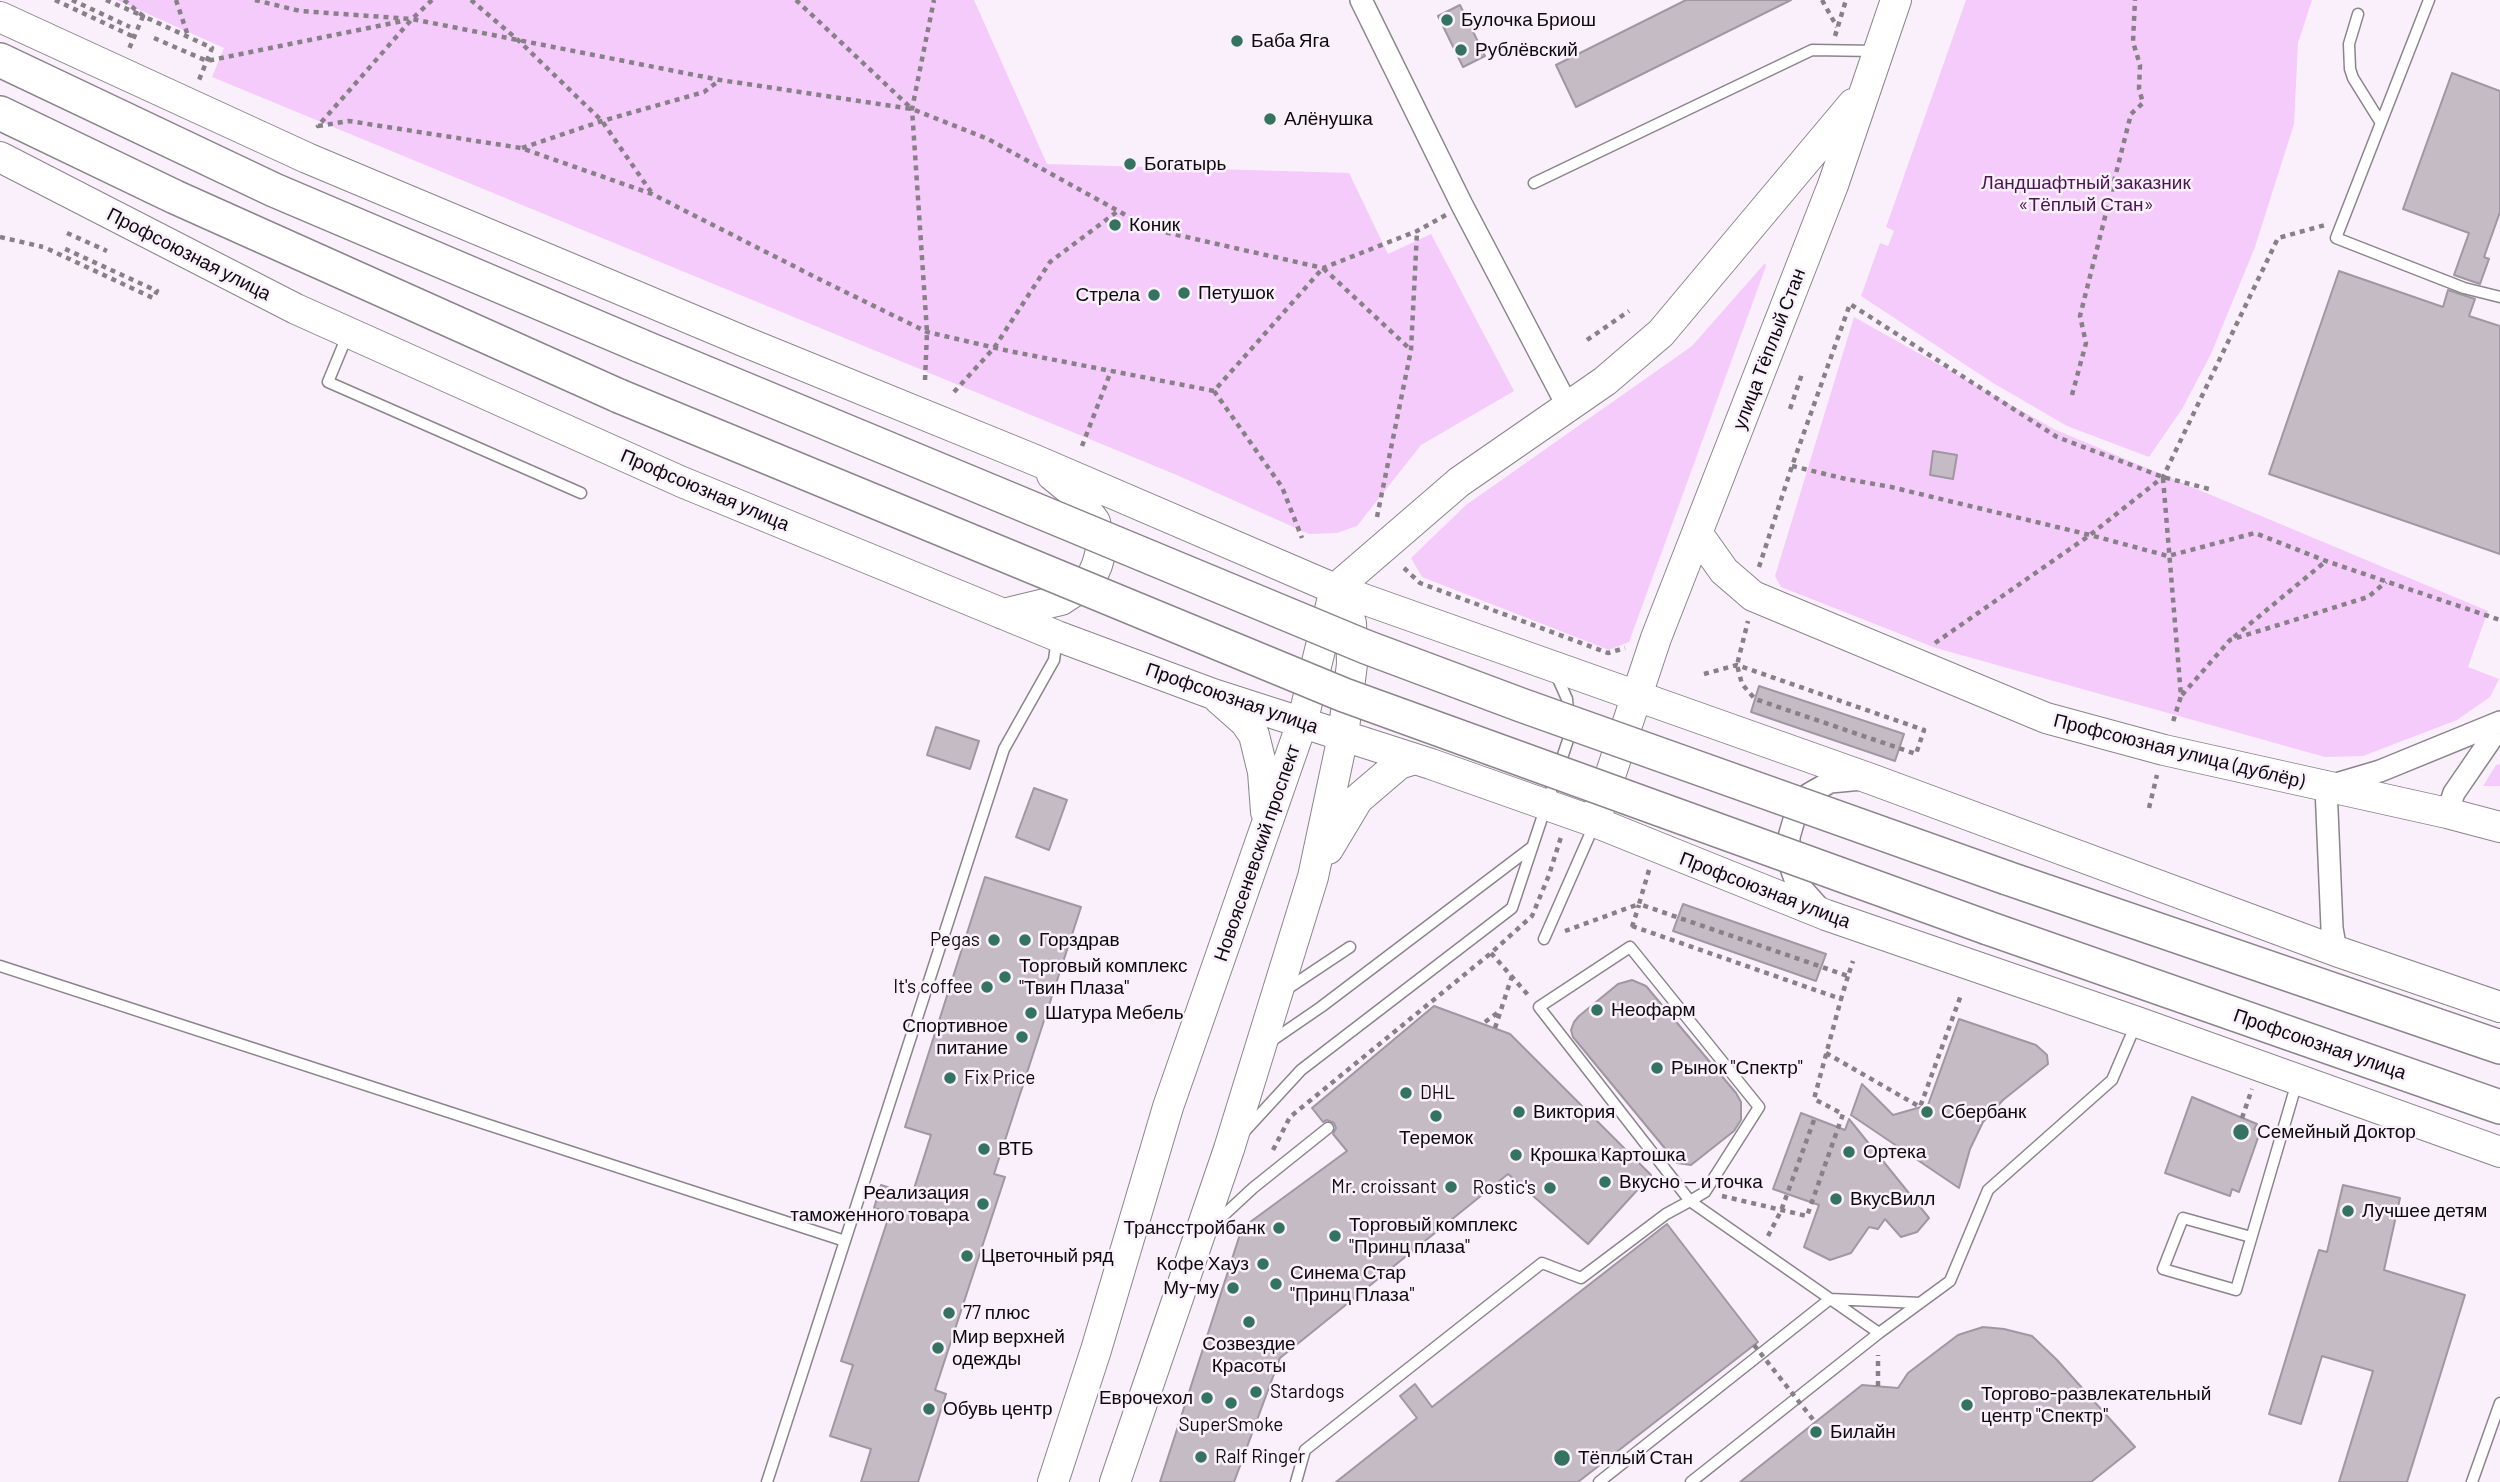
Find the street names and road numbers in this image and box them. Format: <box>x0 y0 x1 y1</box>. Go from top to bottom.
street label: Профсоюзная улица <box>103 203 275 305</box>
street label: улица Тёплый Стан <box>1728 265 1810 433</box>
street label: Профсоюзная улица <box>617 444 793 536</box>
street label: Профсоюзная улица <box>1143 658 1321 738</box>
street label: Профсоюзная улица (дублёр) <box>2051 709 2307 793</box>
street label: Новоясеневский проспект <box>1209 742 1305 964</box>
street label: Профсоюзная улица <box>1676 847 1854 933</box>
street label: Профсоюзная улица <box>2231 1004 2409 1084</box>

